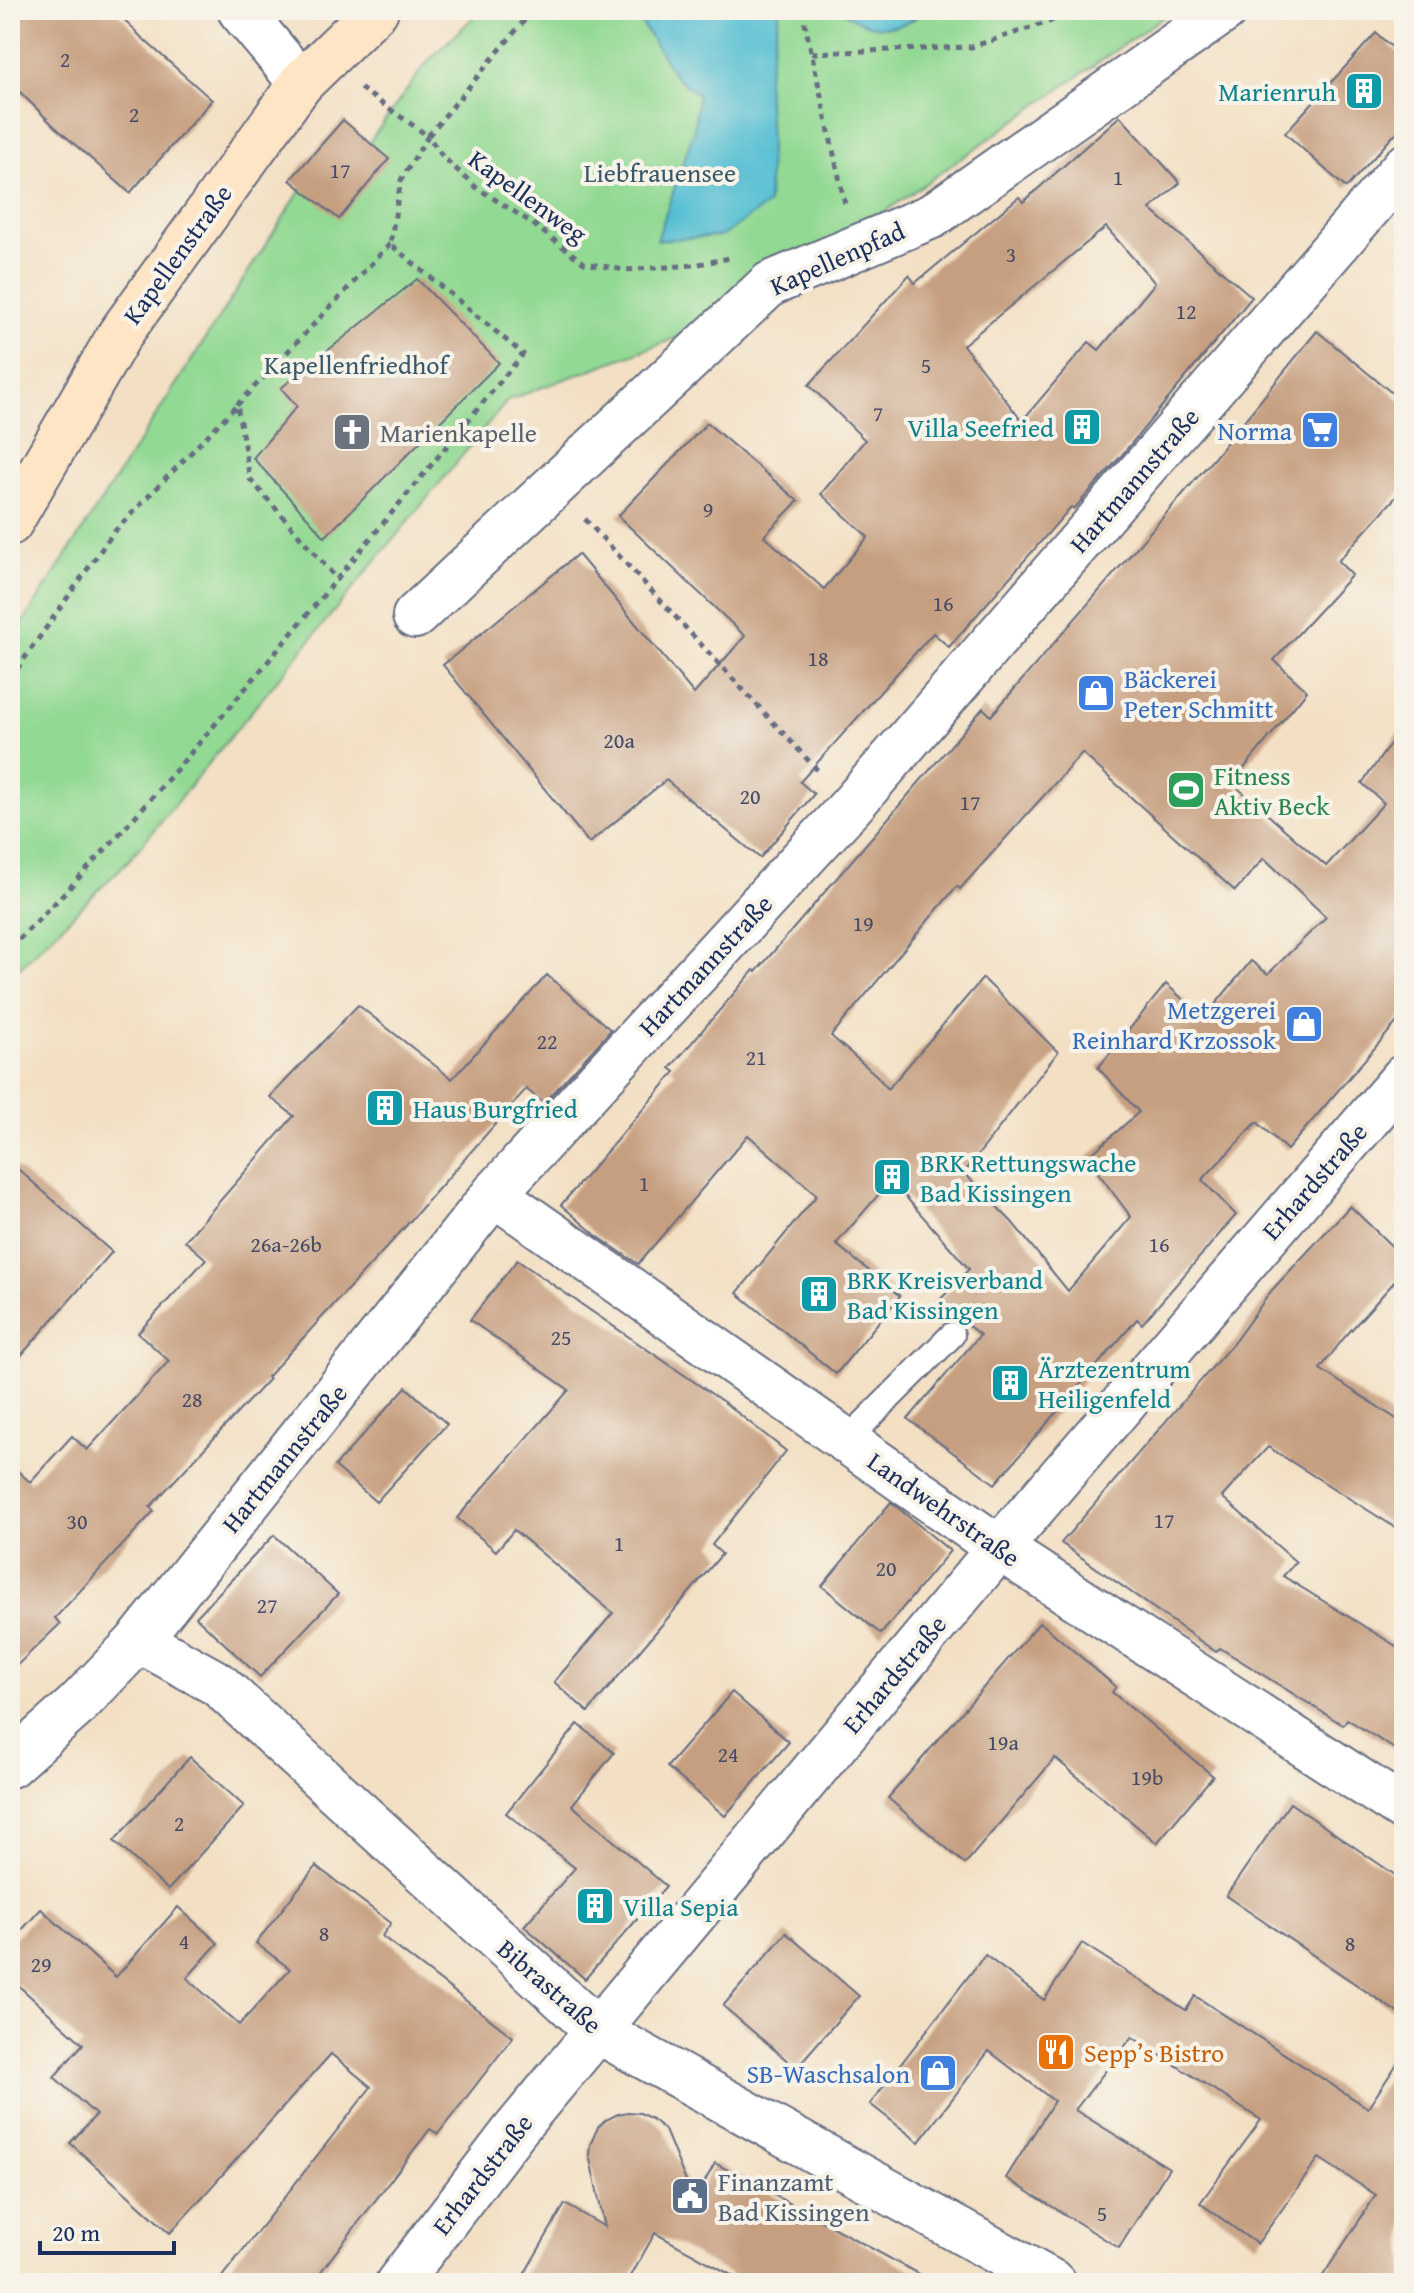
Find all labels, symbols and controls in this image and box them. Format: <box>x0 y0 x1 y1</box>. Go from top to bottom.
house number: 2 <box>60 43 70 75</box>
building icon: Marienruh <box>1343 70 1385 112</box>
place label: Marienruh <box>1218 72 1336 111</box>
house number: 2 <box>129 98 139 130</box>
street label: Kapellenweg <box>461 140 595 252</box>
park label: Liebfrauensee <box>584 153 736 192</box>
house number: 17 <box>329 154 351 186</box>
house number: 1 <box>1113 161 1123 193</box>
street label: Kapellenstraße <box>113 176 241 332</box>
street label: Kapellenpfad <box>763 211 911 305</box>
house number: 3 <box>1006 238 1016 270</box>
house number: 12 <box>1175 295 1197 327</box>
park label: Kapellenfriedhof <box>264 345 451 384</box>
house number: 5 <box>921 349 931 381</box>
house number: 7 <box>873 397 883 429</box>
street label: Hartmannstraße <box>1060 399 1208 561</box>
building icon: Villa Seefried <box>1061 406 1103 448</box>
place label: Villa Seefried <box>908 408 1054 447</box>
supermarket icon: Norma <box>1299 409 1341 451</box>
church icon: Marienkapelle <box>331 411 373 453</box>
place label: Norma <box>1217 411 1293 450</box>
place label: Marienkapelle <box>380 413 537 452</box>
house number: 9 <box>703 493 713 525</box>
house number: 16 <box>932 587 954 619</box>
house number: 18 <box>807 642 829 674</box>
place label: Bäckerei Peter Schmitt <box>1124 659 1273 728</box>
shop icon: Bäckerei Peter Schmitt <box>1075 672 1117 714</box>
house number: 20a <box>603 724 635 756</box>
place label: Fitness Aktiv Beck <box>1214 756 1330 825</box>
sports icon: Fitness Aktiv Beck <box>1165 769 1207 811</box>
house number: 20 <box>739 780 761 812</box>
house number: 17 <box>959 786 981 818</box>
street label: Hartmannstraße <box>629 885 781 1045</box>
house number: 19 <box>852 907 874 939</box>
place label: Metzgerei Reinhard Krzossok <box>1072 990 1277 1059</box>
shop icon: Metzgerei Reinhard Krzossok <box>1283 1003 1325 1045</box>
house number: 22 <box>536 1025 558 1057</box>
house number: 21 <box>745 1041 767 1073</box>
building icon: Haus Burgfried <box>364 1087 406 1129</box>
place label: Haus Burgfried <box>413 1089 578 1128</box>
street label: Erhardstraße <box>1252 1114 1376 1248</box>
place label: BRK Rettungswache Bad Kissingen <box>920 1143 1137 1212</box>
building icon: BRK Rettungswache Bad Kissingen <box>871 1156 913 1198</box>
house number: 1 <box>639 1167 649 1199</box>
house number: 26a-26b <box>250 1228 322 1260</box>
house number: 16 <box>1148 1228 1170 1260</box>
place label: BRK Kreisverband Bad Kissingen <box>847 1260 1043 1329</box>
building icon: BRK Kreisverband Bad Kissingen <box>798 1273 840 1315</box>
house number: 25 <box>550 1321 572 1353</box>
place label: Ärztezentrum Heiligenfeld <box>1038 1349 1191 1418</box>
building icon: Ärztezentrum Heiligenfeld <box>989 1362 1031 1404</box>
street label: Hartmannstraße <box>212 1375 356 1541</box>
house number: 28 <box>181 1383 203 1415</box>
street label: Landwehrstraße <box>860 1442 1028 1576</box>
house number: 17 <box>1153 1504 1175 1536</box>
house number: 30 <box>66 1505 88 1537</box>
house number: 1 <box>614 1527 624 1559</box>
house number: 20 <box>875 1552 897 1584</box>
house number: 27 <box>256 1589 278 1621</box>
street label: Erhardstraße <box>833 1606 955 1742</box>
house number: 19a <box>987 1726 1019 1758</box>
house number: 24 <box>717 1738 739 1770</box>
house number: 19b <box>1131 1761 1163 1793</box>
house number: 2 <box>174 1807 184 1839</box>
building icon: Villa Sepia <box>574 1885 616 1927</box>
place label: Villa Sepia <box>623 1887 739 1926</box>
house number: 8 <box>319 1917 329 1949</box>
house number: 4 <box>179 1925 189 1957</box>
house number: 8 <box>1345 1927 1355 1959</box>
street label: Bibrastraße <box>489 1929 611 2043</box>
house number: 29 <box>30 1948 52 1980</box>
restaurant icon: Sepp’s Bistro <box>1035 2031 1077 2073</box>
place label: Sepp’s Bistro <box>1084 2033 1224 2072</box>
shop icon: SB-Waschsalon <box>917 2052 959 2094</box>
place label: SB-Waschsalon <box>746 2054 910 2093</box>
street label: Erhardstraße <box>422 2105 542 2243</box>
place label: Finanzamt Bad Kissingen <box>718 2162 870 2231</box>
public building icon: Finanzamt Bad Kissingen <box>669 2175 711 2217</box>
house number: 5 <box>1097 2197 1107 2229</box>
scale bar <box>40 2205 174 2255</box>
text: 20 m <box>52 2215 100 2250</box>

